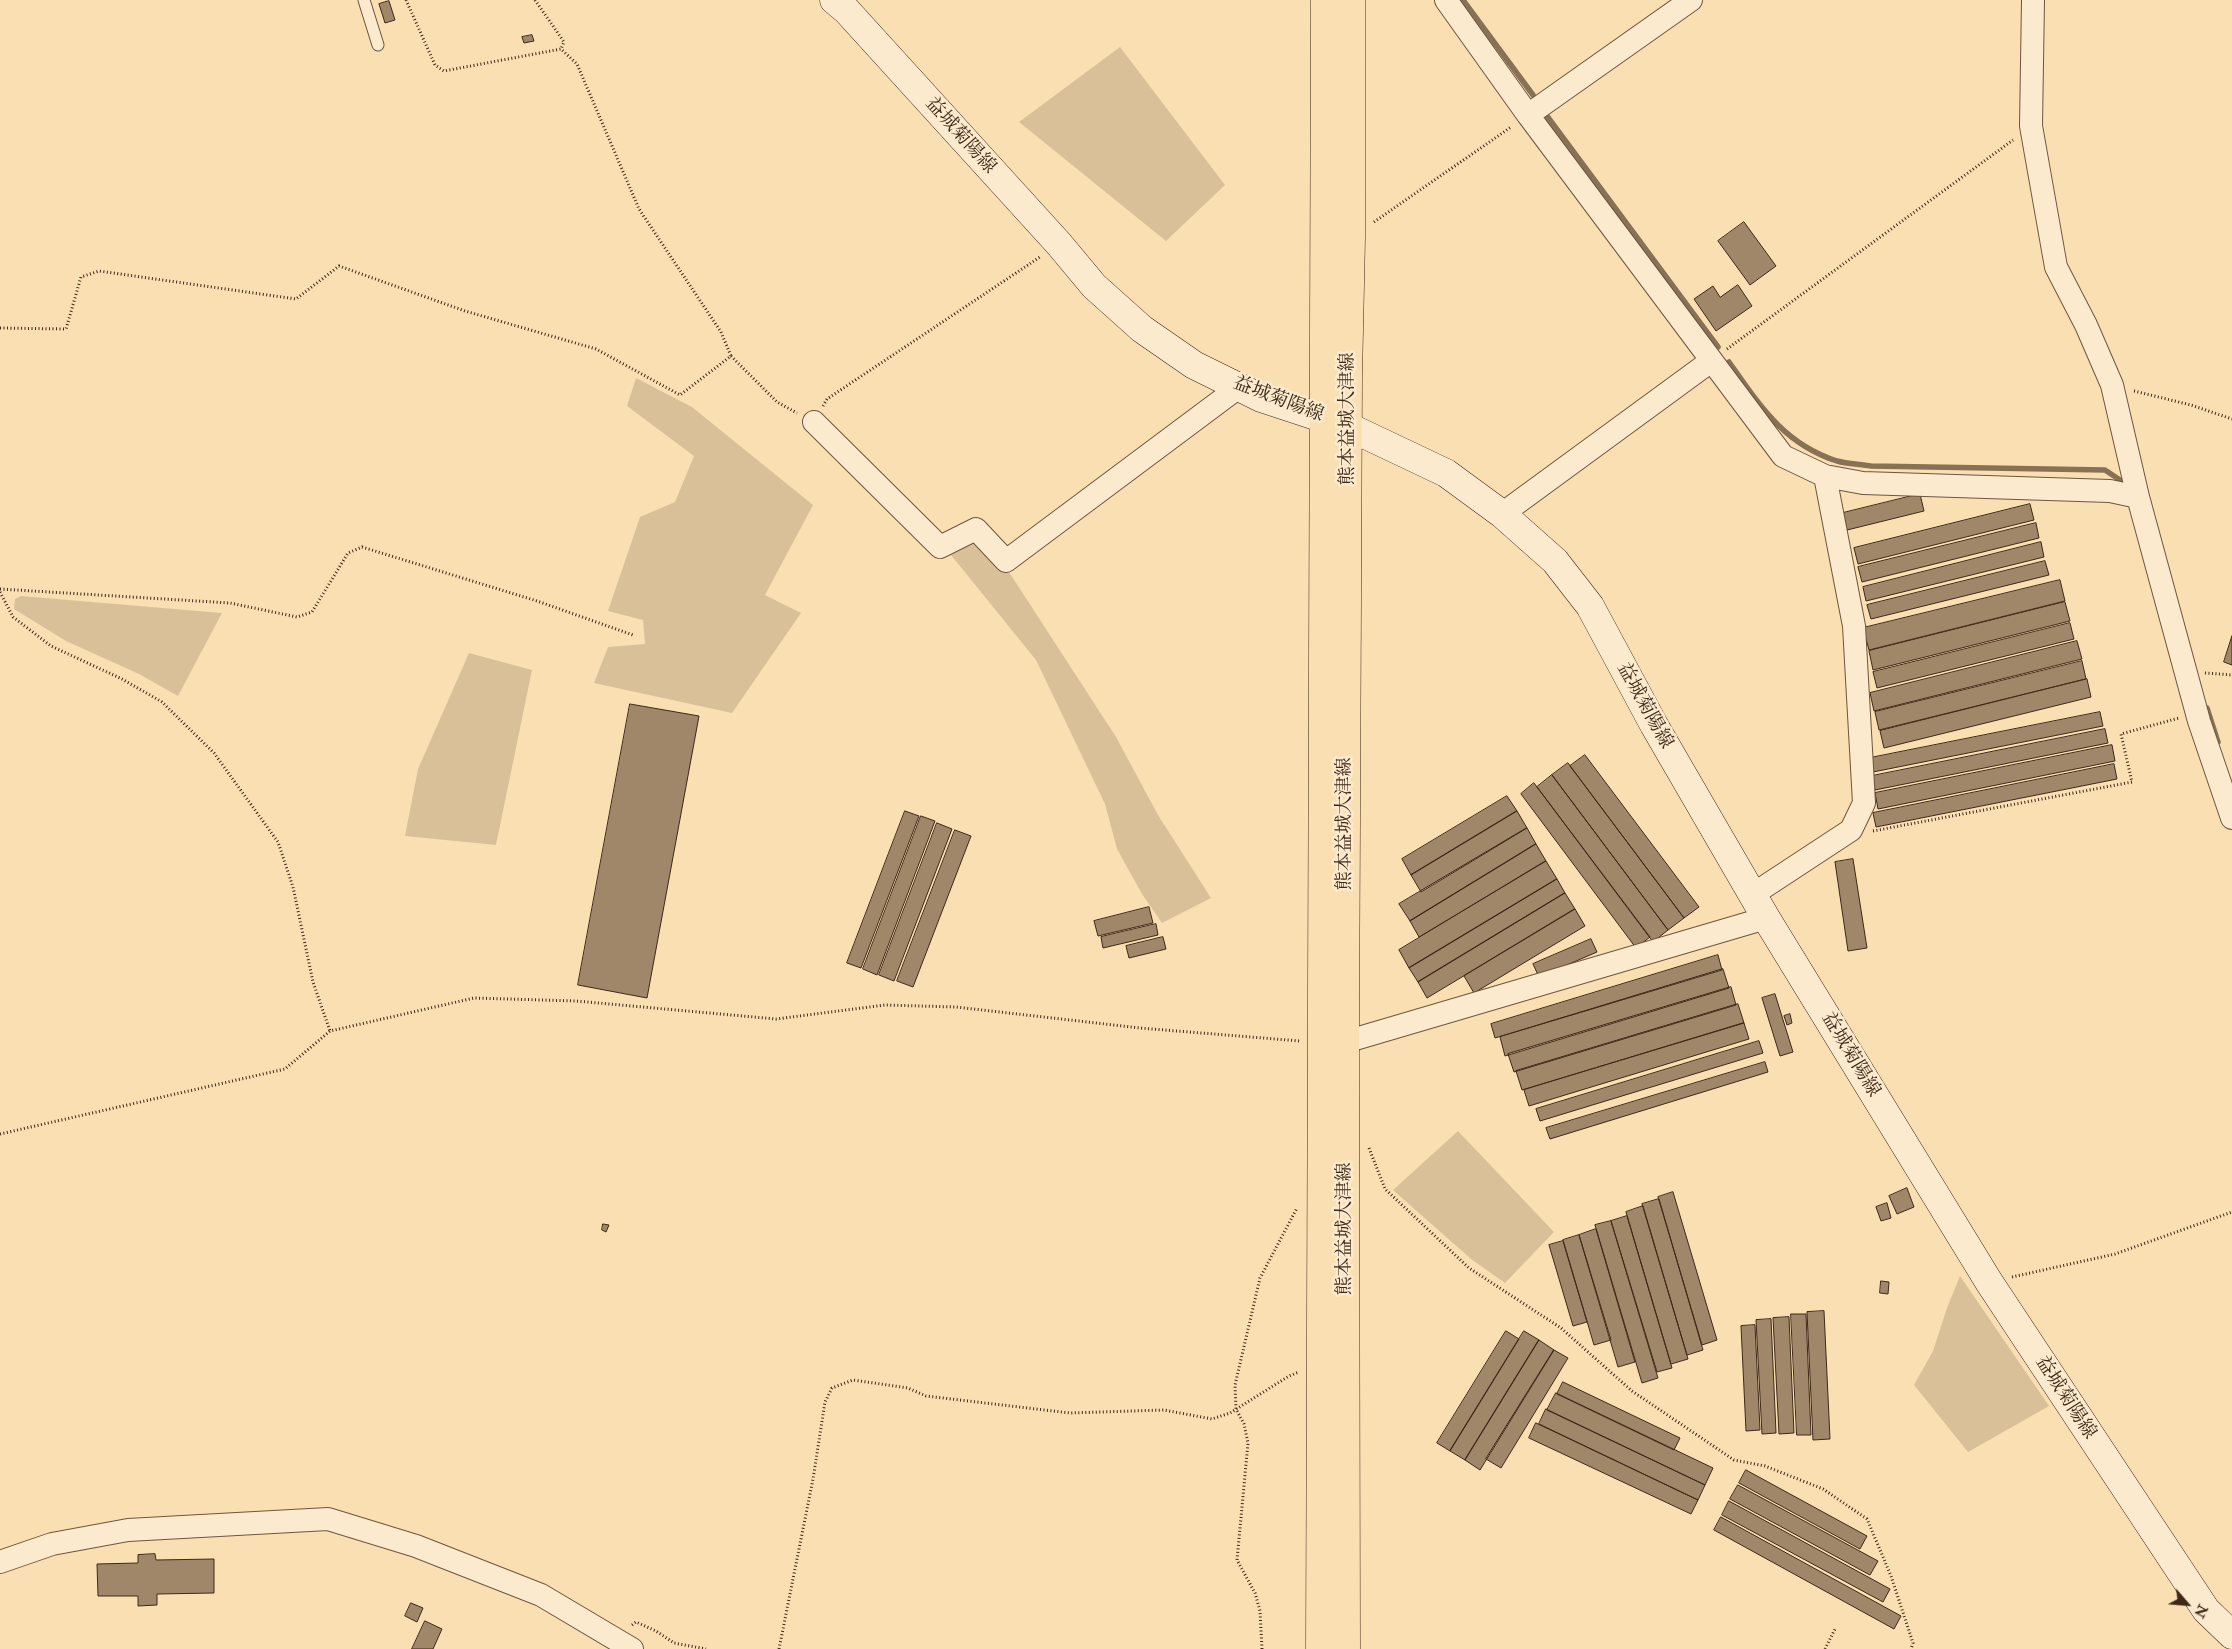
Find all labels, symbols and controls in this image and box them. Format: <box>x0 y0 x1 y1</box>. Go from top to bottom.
street label: 益城菊陽線 <box>920 93 1000 179</box>
street label: 熊本益城大津線 <box>1338 353 1360 485</box>
street label: 益城菊陽線 <box>1230 372 1326 428</box>
street label: 益城菊陽線 <box>1611 659 1677 753</box>
street label: 熊本益城大津線 <box>1335 758 1357 890</box>
street label: 益城菊陽線 <box>1816 1008 1884 1102</box>
street label: 熊本益城大津線 <box>1335 1163 1357 1295</box>
street label: 益城菊陽線 <box>2030 1352 2100 1444</box>
north arrow <box>2162 1579 2212 1629</box>
text: N <box>2190 1602 2211 1620</box>

